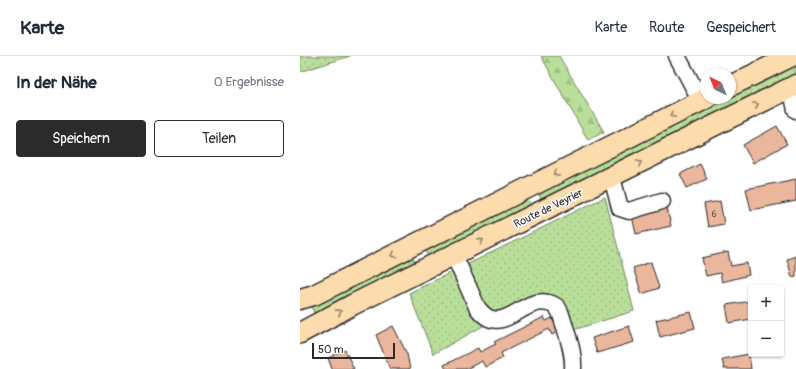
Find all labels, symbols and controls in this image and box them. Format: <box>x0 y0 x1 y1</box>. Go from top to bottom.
text: Karte <box>20 16 64 40</box>
text: Karte <box>595 19 627 36</box>
text: Route <box>649 19 684 36</box>
text: Gespeichert <box>706 19 776 36</box>
north arrow <box>700 68 736 104</box>
text: In der Nähe <box>16 72 97 93</box>
text: 0 Ergebnisse <box>214 74 284 90</box>
one-way arrow <box>751 102 759 110</box>
one-way arrow <box>669 111 676 118</box>
button: Speichern <box>16 120 146 157</box>
button: Teilen <box>154 120 284 157</box>
one-way arrow <box>635 160 642 168</box>
one-way arrow <box>553 169 560 177</box>
street label: Route de Veyrier <box>512 186 585 231</box>
house number: 6 <box>711 209 717 220</box>
one-way arrow <box>476 238 484 246</box>
one-way arrow <box>391 250 398 258</box>
map controls <box>748 285 784 357</box>
button: + <box>748 285 784 321</box>
one-way arrow <box>335 309 342 316</box>
button: − <box>748 321 784 357</box>
scale bar <box>312 341 395 360</box>
text: 50 m <box>318 343 344 356</box>

